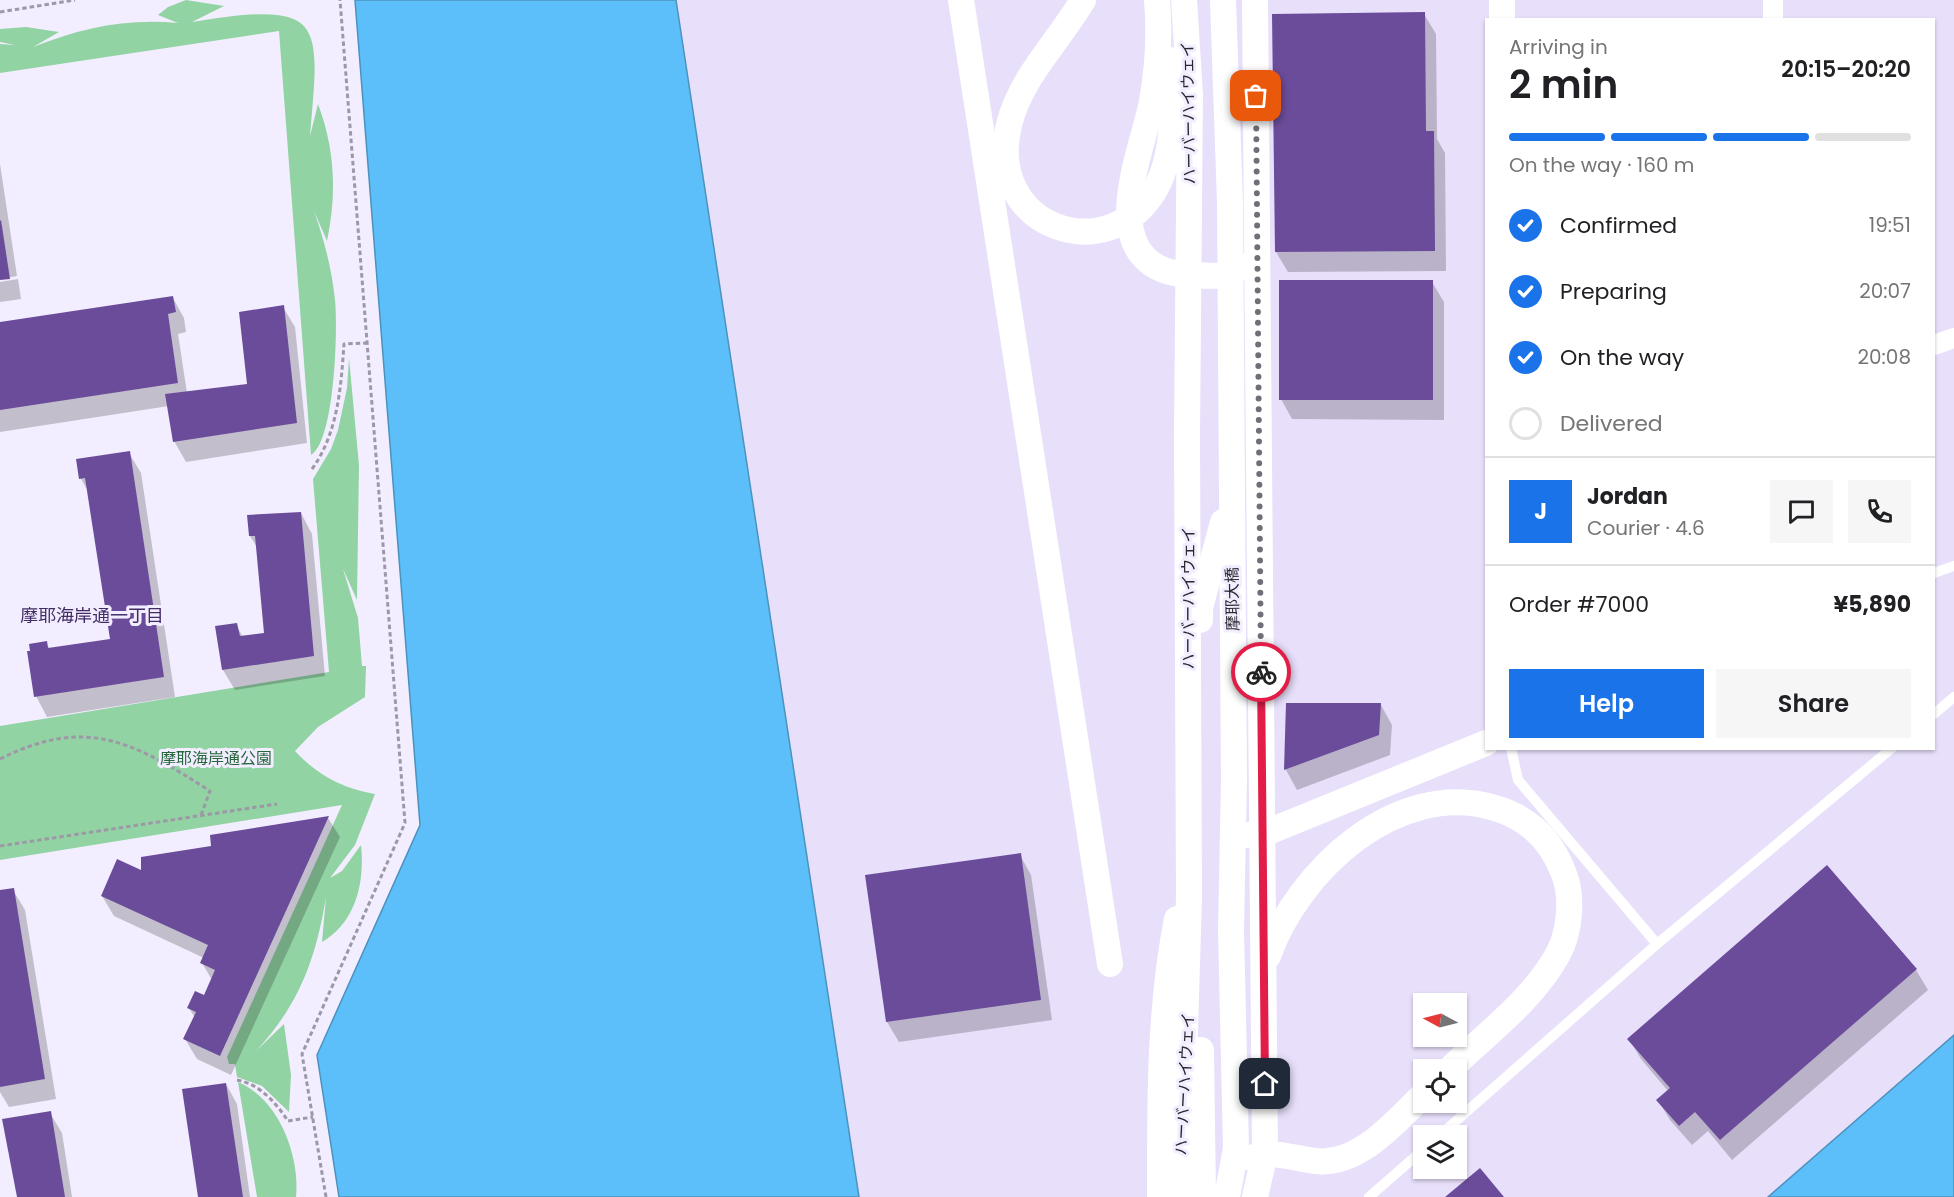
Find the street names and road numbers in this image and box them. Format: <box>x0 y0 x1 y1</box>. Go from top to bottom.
street label: ハーバーハイウェイ <box>1176 41 1201 185</box>
street label: ハーバーハイウェイ <box>1177 526 1200 670</box>
street label: 摩耶大橋 <box>1220 567 1245 631</box>
street label: ハーバーハイウェイ <box>1169 1012 1200 1156</box>

